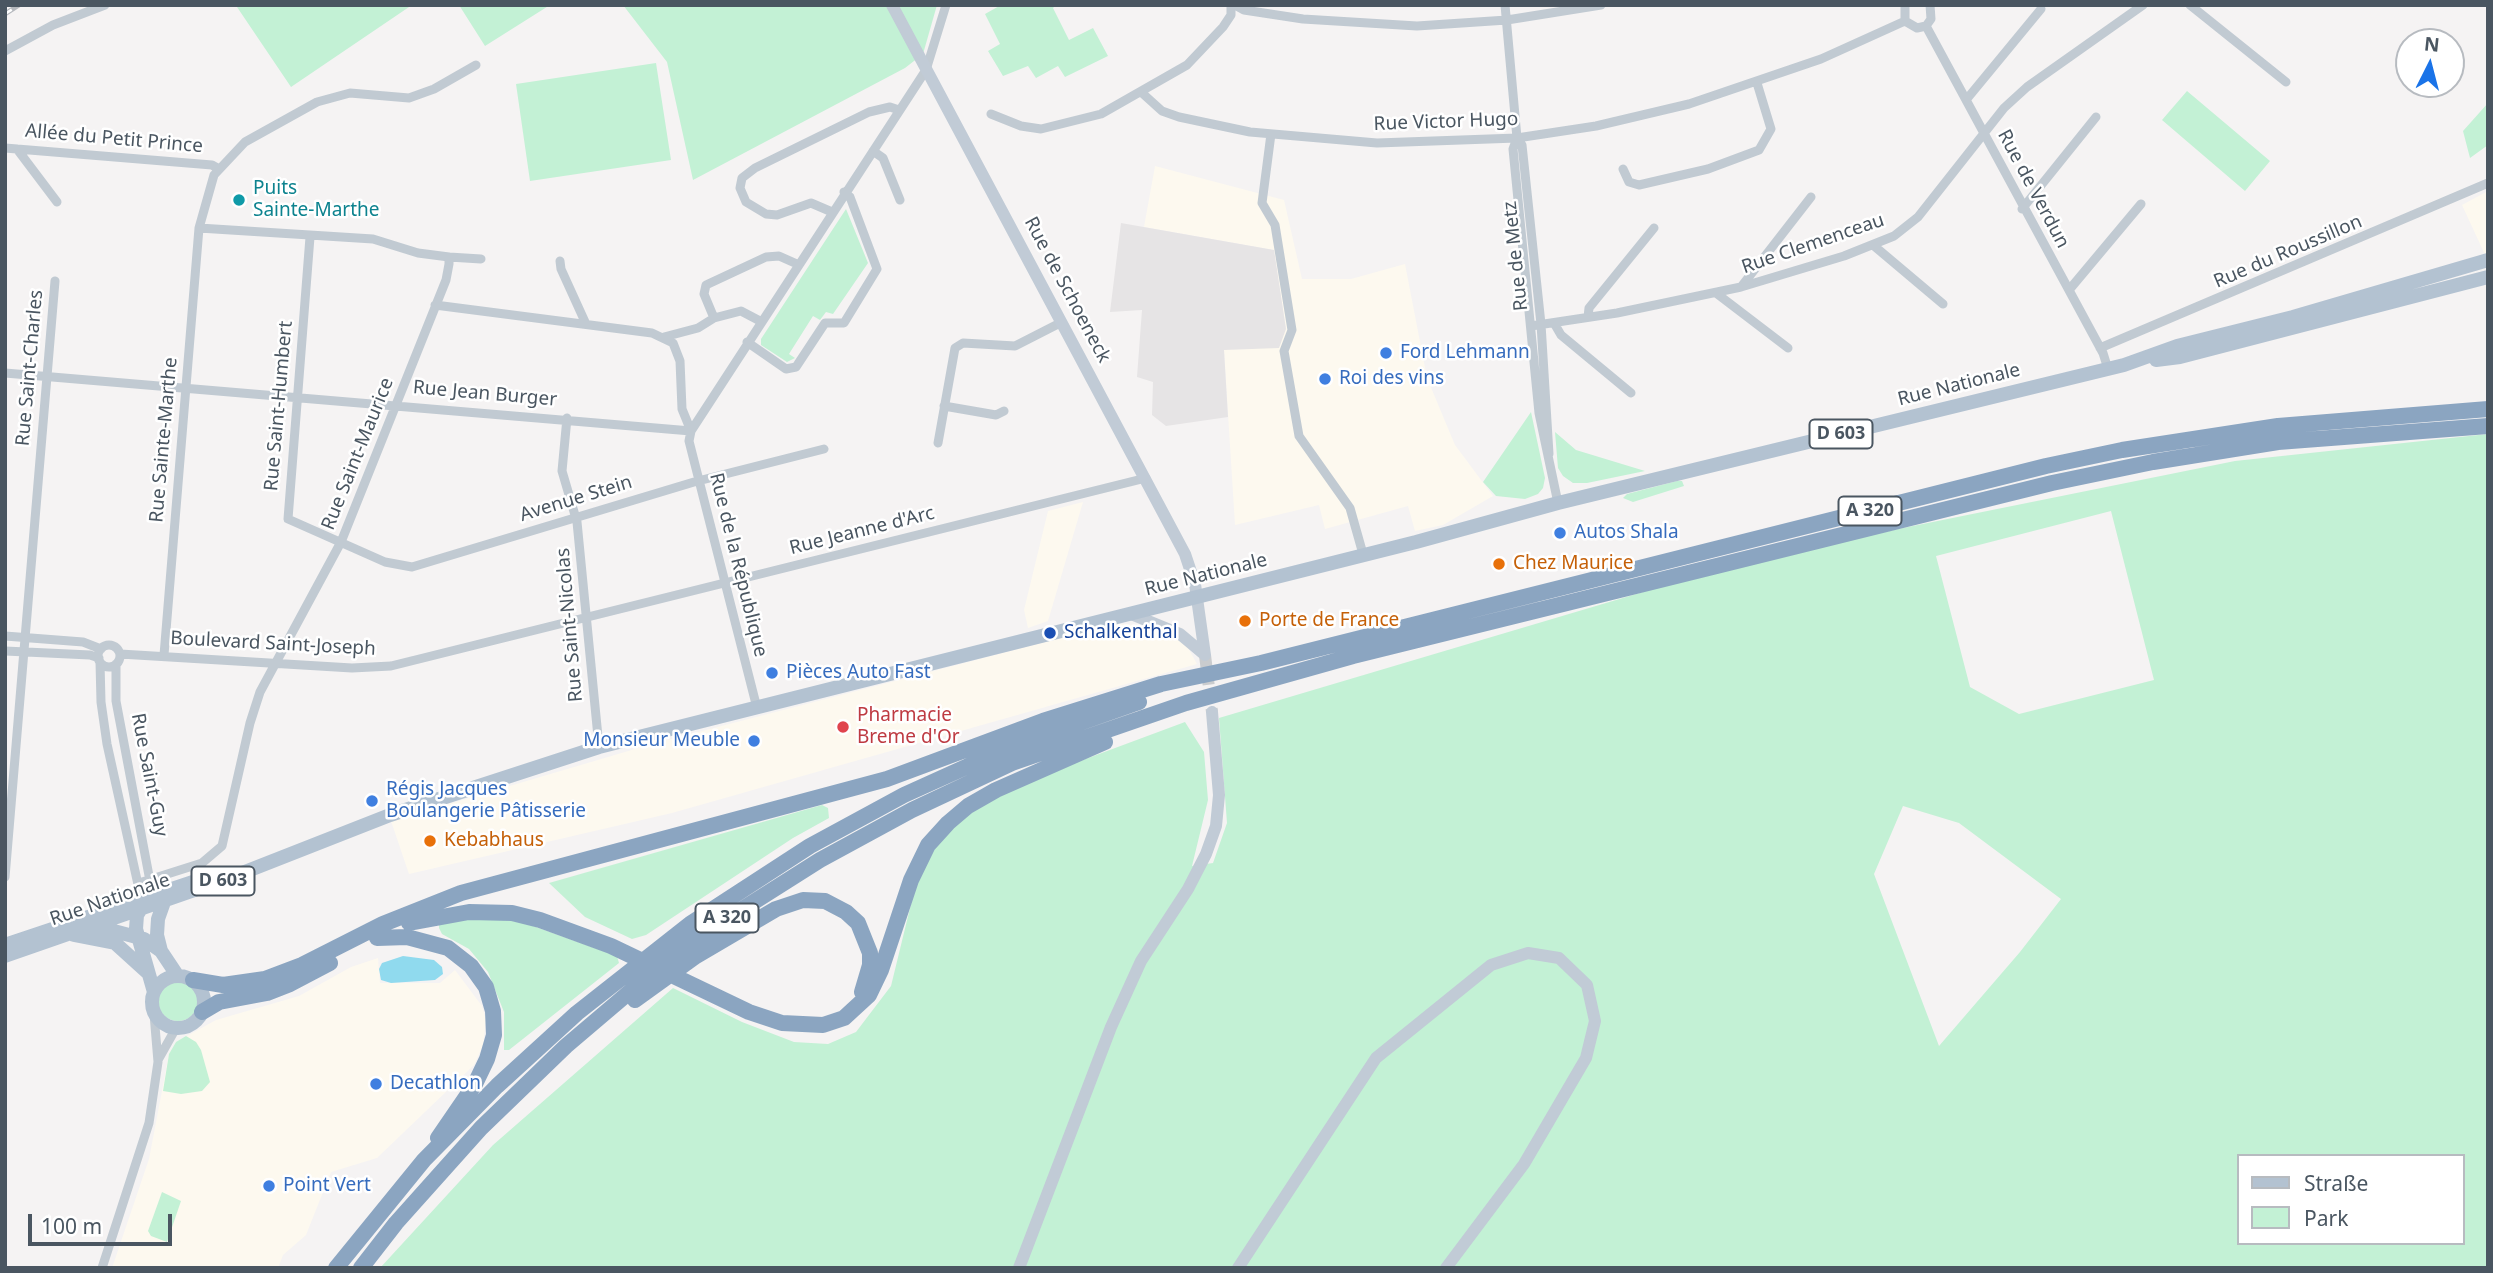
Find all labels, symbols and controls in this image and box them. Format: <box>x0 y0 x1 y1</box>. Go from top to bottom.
north arrow <box>2395 28 2465 98</box>
text: N <box>2423 30 2441 58</box>
street label: Rue Victor Hugo <box>1373 108 1519 136</box>
street label: Allée du Petit Prince <box>24 120 204 158</box>
street label: Rue de Verdun <box>1992 126 2074 252</box>
place label: Puits Sainte-Marthe <box>253 178 379 222</box>
marker: Puits Sainte-Marthe <box>231 192 247 208</box>
street label: Rue de Metz <box>1499 200 1533 312</box>
street label: Rue Clemenceau <box>1739 209 1887 279</box>
street label: Rue du Roussillon <box>2210 210 2366 294</box>
street label: Rue de Schoeneck <box>1019 213 1115 367</box>
street label: Rue Saint-Charles <box>12 289 48 447</box>
street label: Rue Saint-Humbert <box>260 320 298 492</box>
place label: Ford Lehmann <box>1400 342 1530 364</box>
marker: Ford Lehmann <box>1378 345 1394 361</box>
street label: Rue Sainte-Marthe <box>145 356 183 524</box>
street label: Rue Nationale <box>1895 359 2023 411</box>
place label: Roi des vins <box>1339 368 1444 390</box>
marker: Roi des vins <box>1317 371 1333 387</box>
street label: Rue Saint-Maurice <box>317 375 399 533</box>
street label: Rue Jean Burger <box>412 376 558 412</box>
road number: D 603 <box>1810 420 1872 448</box>
street label: Avenue Stein <box>517 471 635 527</box>
street label: Rue de la République <box>704 471 772 659</box>
road number: A 320 <box>1839 496 1902 526</box>
street label: Rue Jeanne d'Arc <box>787 502 937 560</box>
place label: Autos Shala <box>1574 522 1679 544</box>
marker: Autos Shala <box>1552 525 1568 541</box>
street label: Rue Saint-Nicolas <box>552 547 588 703</box>
street label: Rue Nationale <box>1142 549 1270 601</box>
place label: Chez Maurice <box>1513 553 1633 575</box>
marker: Chez Maurice <box>1491 556 1507 572</box>
place label: Porte de France <box>1259 610 1399 632</box>
marker: Porte de France <box>1237 613 1253 629</box>
place label: Schalkenthal <box>1064 622 1178 644</box>
marker: Schalkenthal <box>1042 625 1058 641</box>
street label: Boulevard Saint-Joseph <box>170 627 376 661</box>
place label: Pièces Auto Fast <box>786 662 931 684</box>
marker: Pièces Auto Fast <box>764 665 780 681</box>
place label: Pharmacie Breme d'Or <box>857 705 960 749</box>
street label: Rue Saint-Guy <box>126 711 172 839</box>
marker: Pharmacie Breme d'Or <box>835 719 851 735</box>
place label: Monsieur Meuble <box>583 730 740 752</box>
marker: Monsieur Meuble <box>746 733 762 749</box>
place label: Régis Jacques Boulangerie Pâtisserie <box>386 779 586 823</box>
marker: Régis Jacques Boulangerie Pâtisserie <box>364 793 380 809</box>
place label: Kebabhaus <box>444 830 544 852</box>
marker: Kebabhaus <box>422 833 438 849</box>
road number: D 603 <box>192 866 255 896</box>
street label: Rue Nationale <box>47 869 173 931</box>
road number: A 320 <box>696 903 758 932</box>
place label: Decathlon <box>390 1073 481 1095</box>
marker: Decathlon <box>368 1076 384 1092</box>
legend <box>2238 1154 2465 1245</box>
text: Straße <box>2304 1169 2368 1197</box>
place label: Point Vert <box>283 1175 371 1197</box>
marker: Point Vert <box>261 1178 277 1194</box>
scale bar <box>32 1200 175 1244</box>
text: Park <box>2304 1204 2348 1232</box>
text: 100 m <box>41 1212 102 1240</box>

